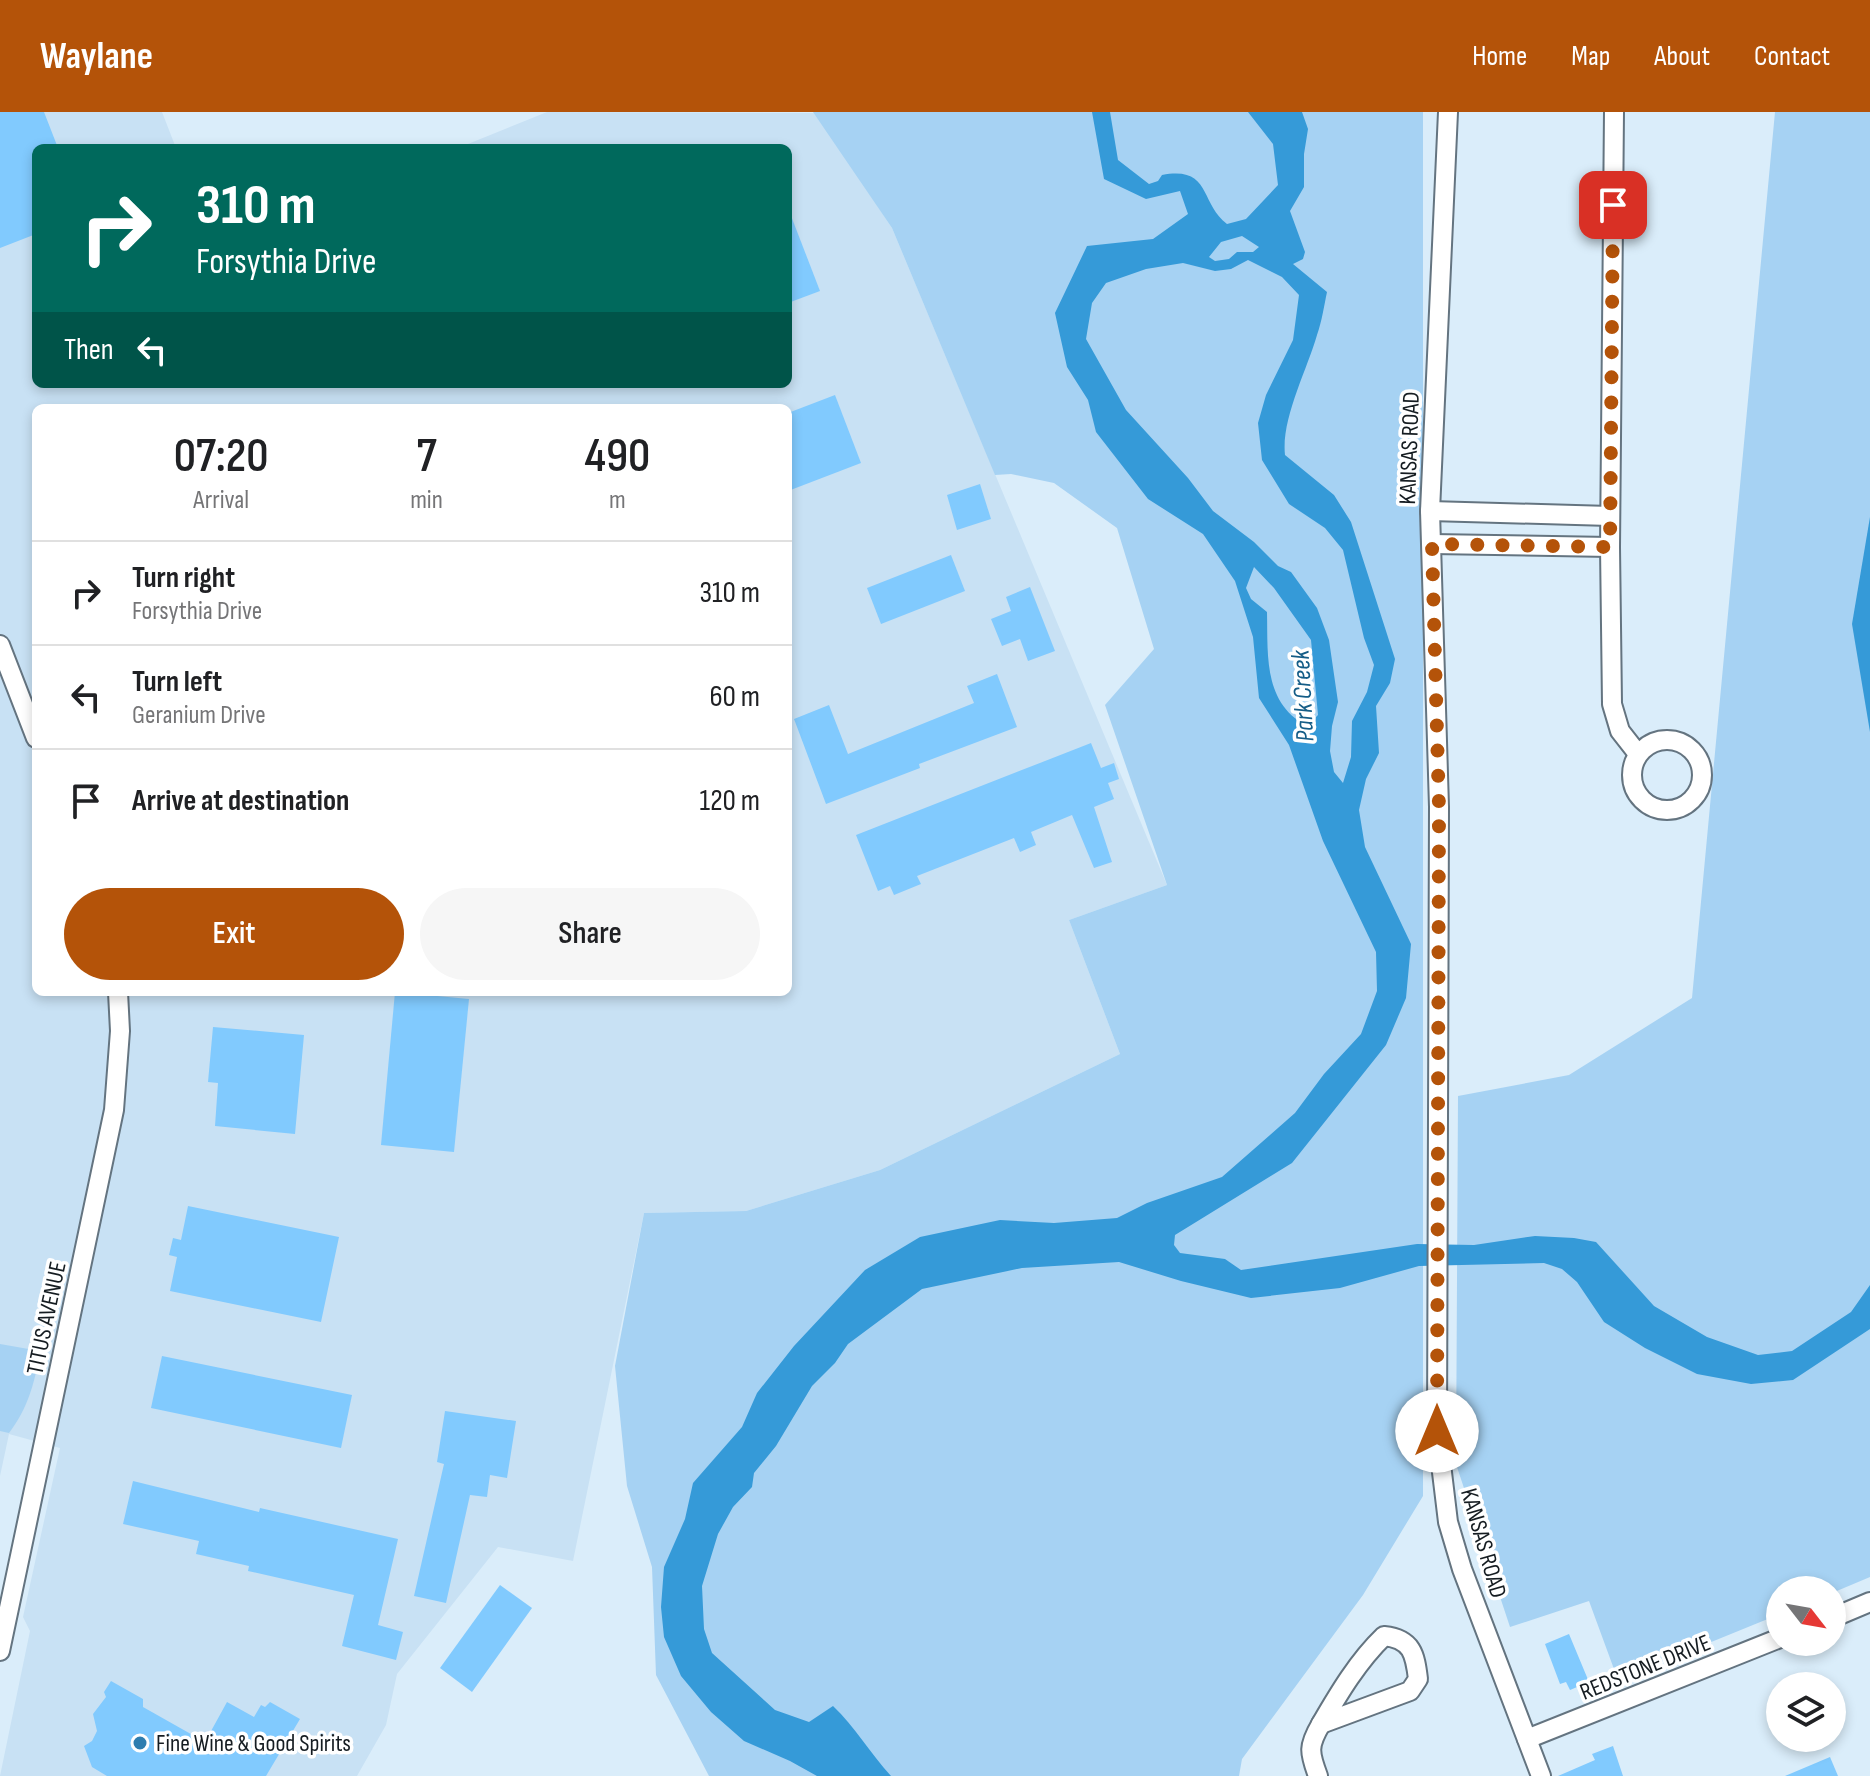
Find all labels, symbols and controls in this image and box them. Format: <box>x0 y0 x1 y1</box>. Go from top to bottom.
text: Waylane <box>40 34 153 79</box>
text: Home <box>1472 40 1527 73</box>
text: Map <box>1571 40 1610 73</box>
text: About <box>1654 40 1710 73</box>
text: Contact <box>1754 40 1830 73</box>
pin <box>1579 171 1647 239</box>
text: 310 m <box>196 173 316 240</box>
icon: right <box>64 176 168 280</box>
icon: arrive <box>1591 183 1635 227</box>
text: Forsythia Drive <box>196 241 376 284</box>
icon: left <box>130 328 174 372</box>
text: Then <box>64 332 114 368</box>
street label: KANSAS ROAD <box>1393 391 1426 505</box>
text: 07:20 <box>174 428 269 485</box>
text: 7 <box>416 428 437 485</box>
text: 490 <box>584 428 650 485</box>
text: Arrival <box>193 485 249 516</box>
text: min <box>410 485 443 516</box>
text: m <box>609 485 626 516</box>
text: Turn right <box>132 560 235 596</box>
icon: right <box>64 571 108 615</box>
text: 310 m <box>700 575 760 611</box>
text: Forsythia Drive <box>132 596 262 627</box>
water label: Park Creek <box>1286 648 1321 742</box>
text: Turn left <box>132 664 222 700</box>
icon: left <box>64 675 108 719</box>
text: 60 m <box>709 679 760 715</box>
text: Geranium Drive <box>132 700 266 731</box>
icon: arrive <box>64 779 108 823</box>
text: Arrive at destination <box>132 783 349 819</box>
text: 120 m <box>699 783 760 819</box>
button: Exit <box>64 888 404 980</box>
button: Share <box>420 888 760 980</box>
street label: TITUS AVENUE <box>20 1259 73 1377</box>
position arrow <box>1395 1389 1479 1473</box>
street label: KANSAS ROAD <box>1454 1485 1513 1601</box>
north arrow <box>1766 1576 1846 1656</box>
map controls <box>1766 1576 1846 1752</box>
street label: REDSTONE DRIVE <box>1576 1628 1715 1707</box>
button: layers <box>1766 1672 1846 1752</box>
place label: Fine Wine & Good Spirits <box>156 1729 351 1758</box>
marker: Fine Wine & Good Spirits <box>131 1734 149 1752</box>

